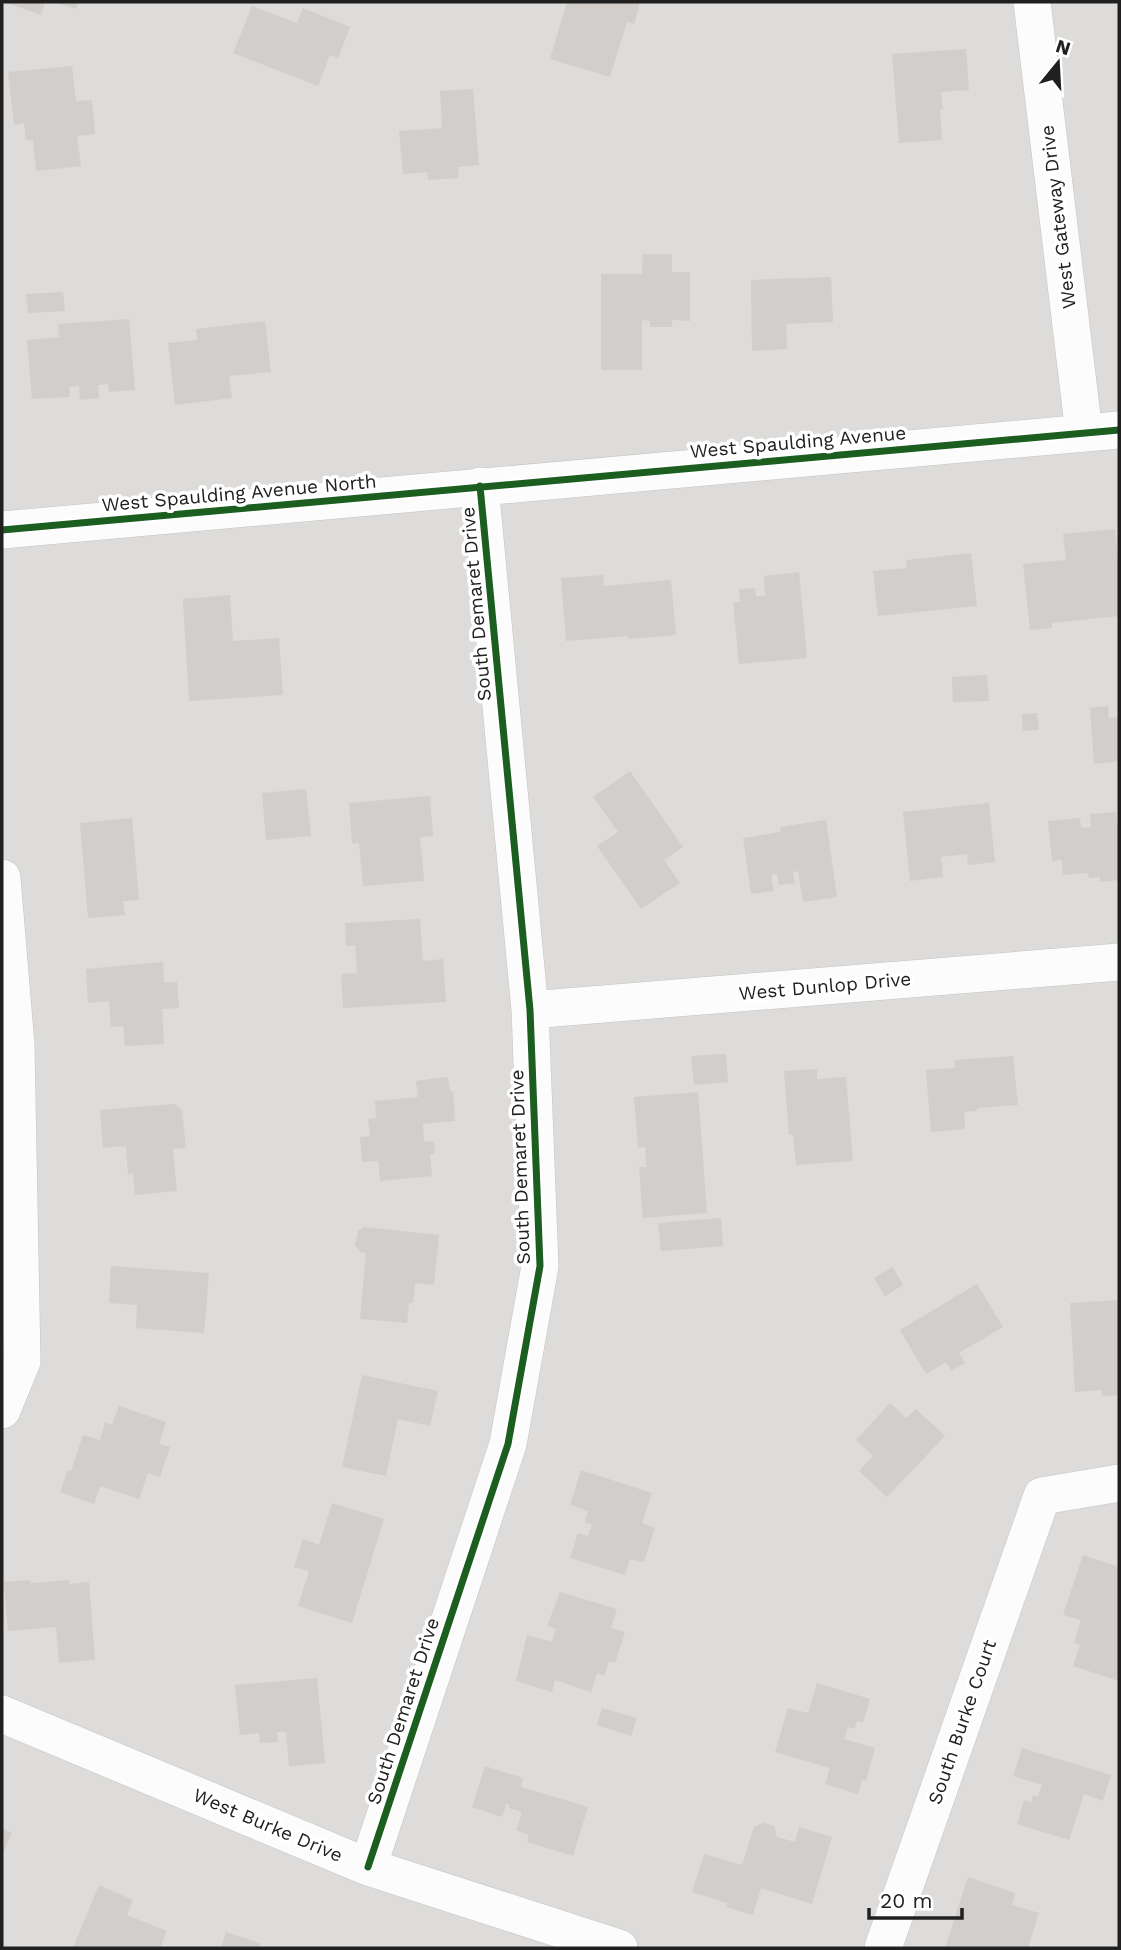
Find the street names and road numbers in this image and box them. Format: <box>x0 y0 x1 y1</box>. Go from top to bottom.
street label: West Gateway Drive <box>1035 124 1081 310</box>
street label: West Spaulding Avenue <box>689 421 907 463</box>
street label: West Spaulding Avenue North <box>101 470 377 516</box>
street label: South Demaret Drive <box>456 506 496 702</box>
street label: West Dunlop Drive <box>738 967 912 1005</box>
street label: South Demaret Drive <box>505 1069 535 1265</box>
street label: South Demaret Drive <box>362 1615 444 1807</box>
street label: South Burke Court <box>923 1637 1001 1807</box>
street label: West Burke Drive <box>190 1783 346 1867</box>

